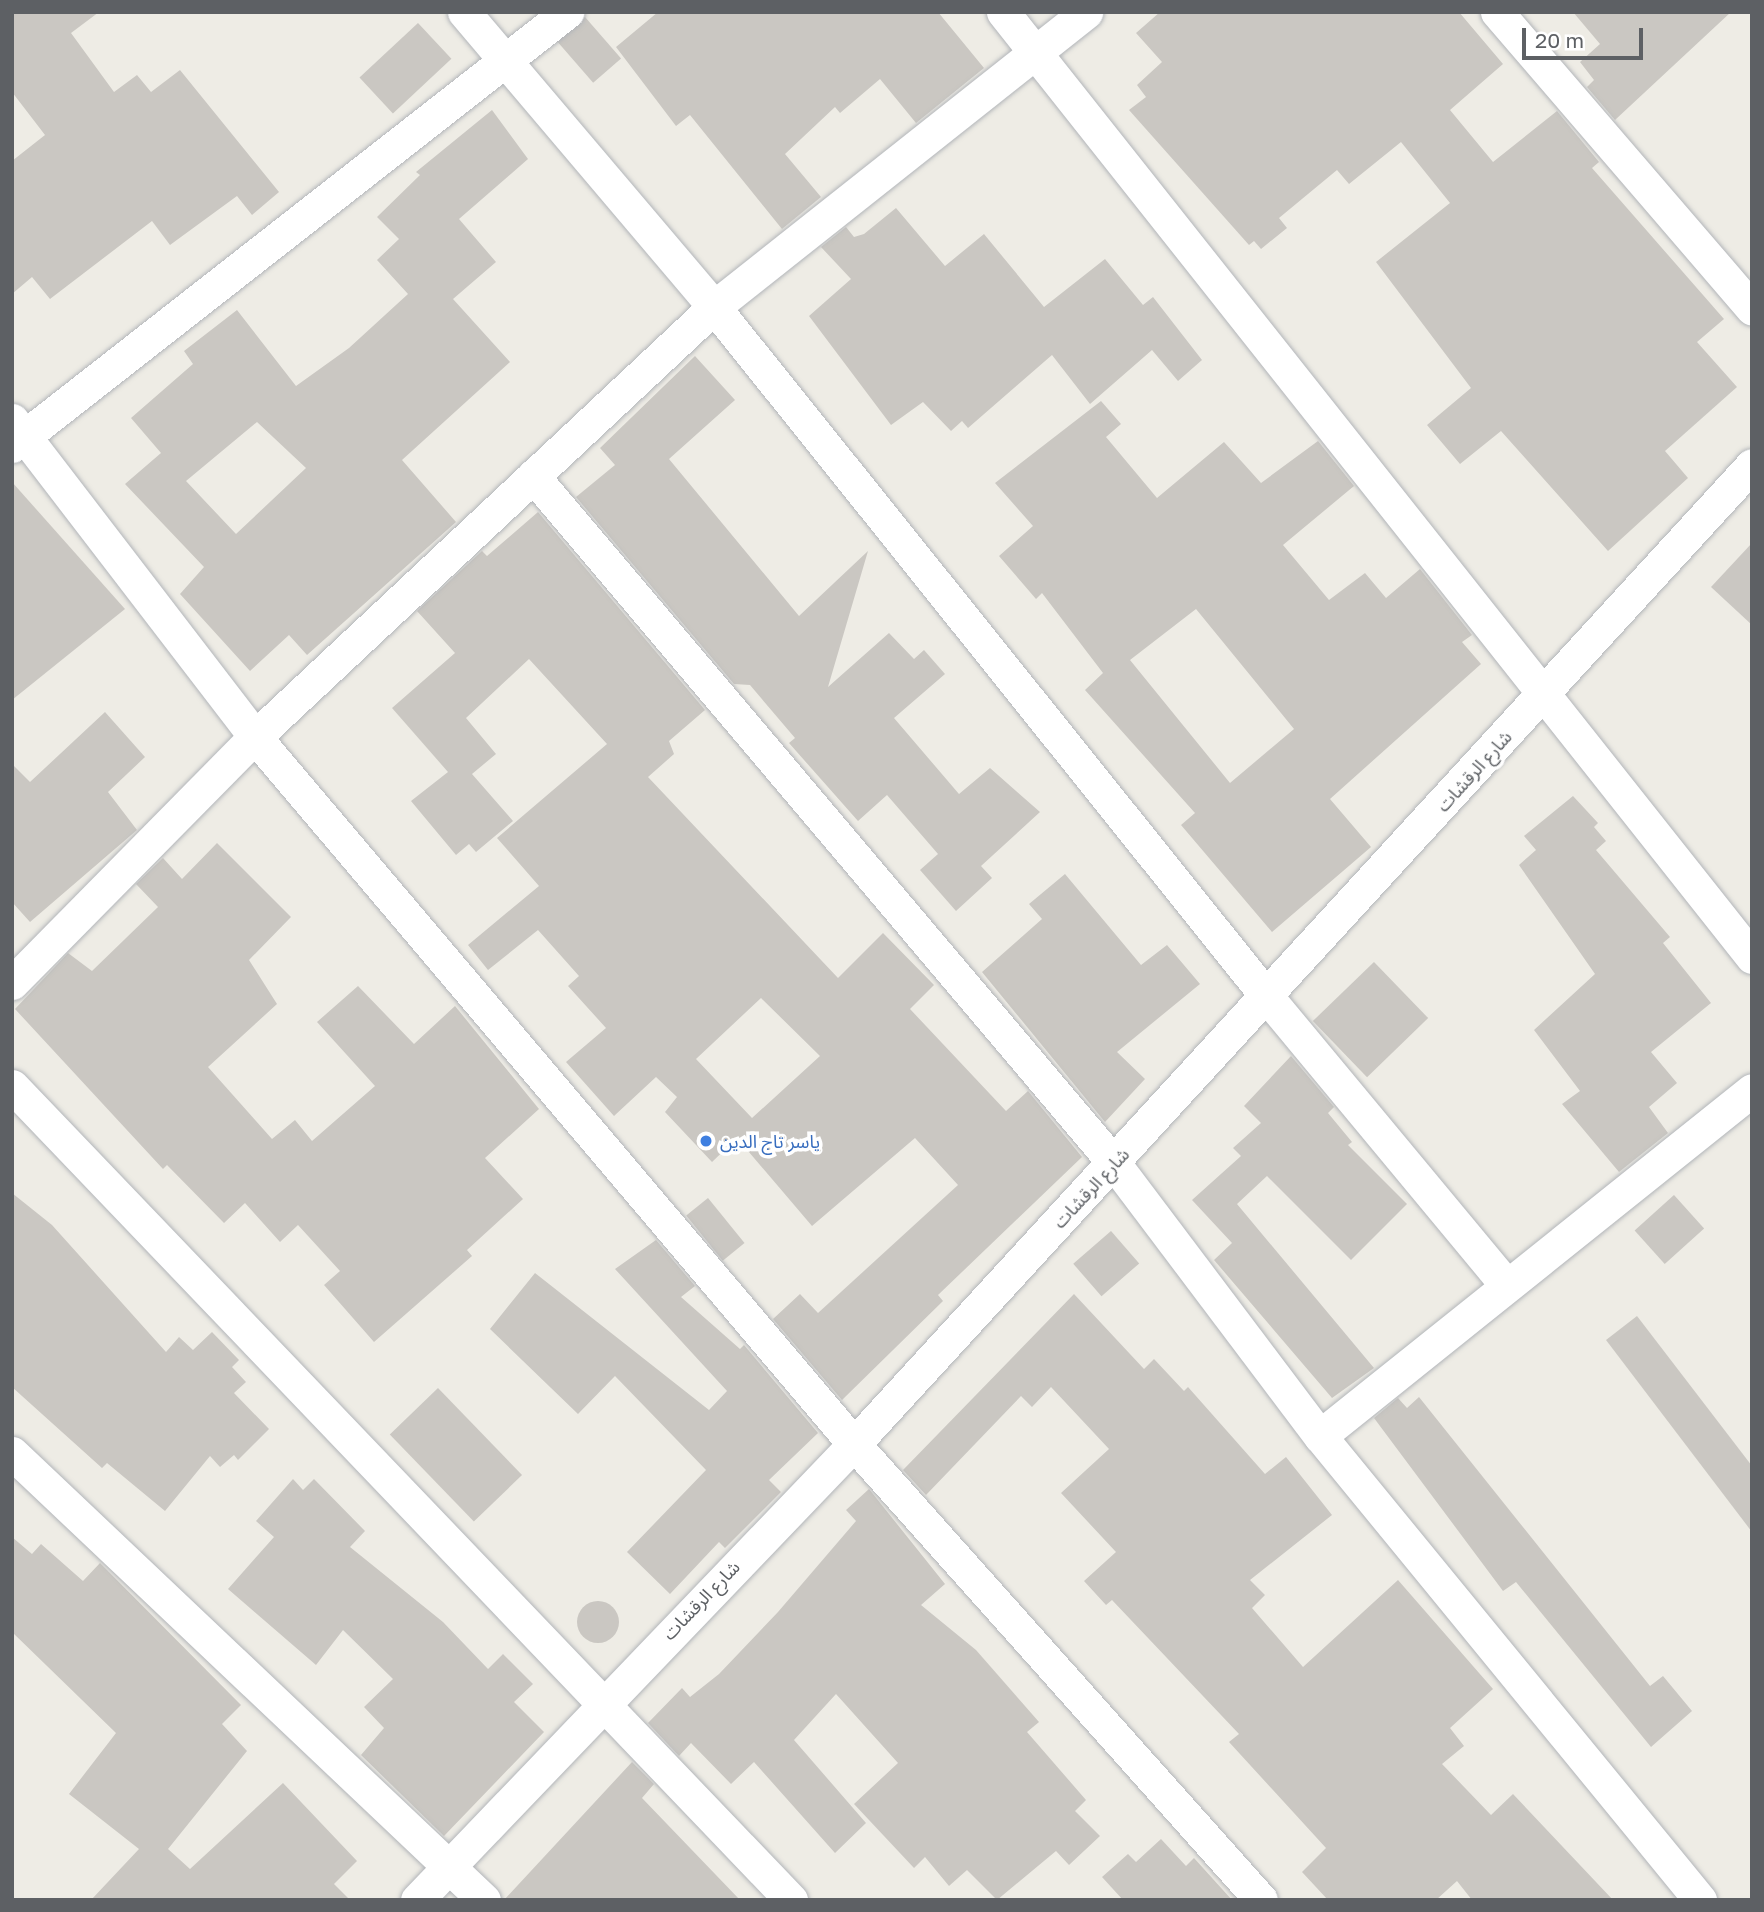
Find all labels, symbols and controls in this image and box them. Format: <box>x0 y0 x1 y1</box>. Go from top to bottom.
scale bar <box>1526 14 1647 58</box>
text: 20 m <box>1535 27 1584 53</box>
street label: شارع الرقشات <box>1432 726 1516 816</box>
place label: ياسر تاج الدين <box>720 1130 820 1152</box>
marker: ياسر تاج الدين <box>698 1133 714 1149</box>
street label: شارع الرقشات <box>1048 1143 1134 1233</box>
street label: شارع الرقشات <box>658 1556 744 1644</box>

